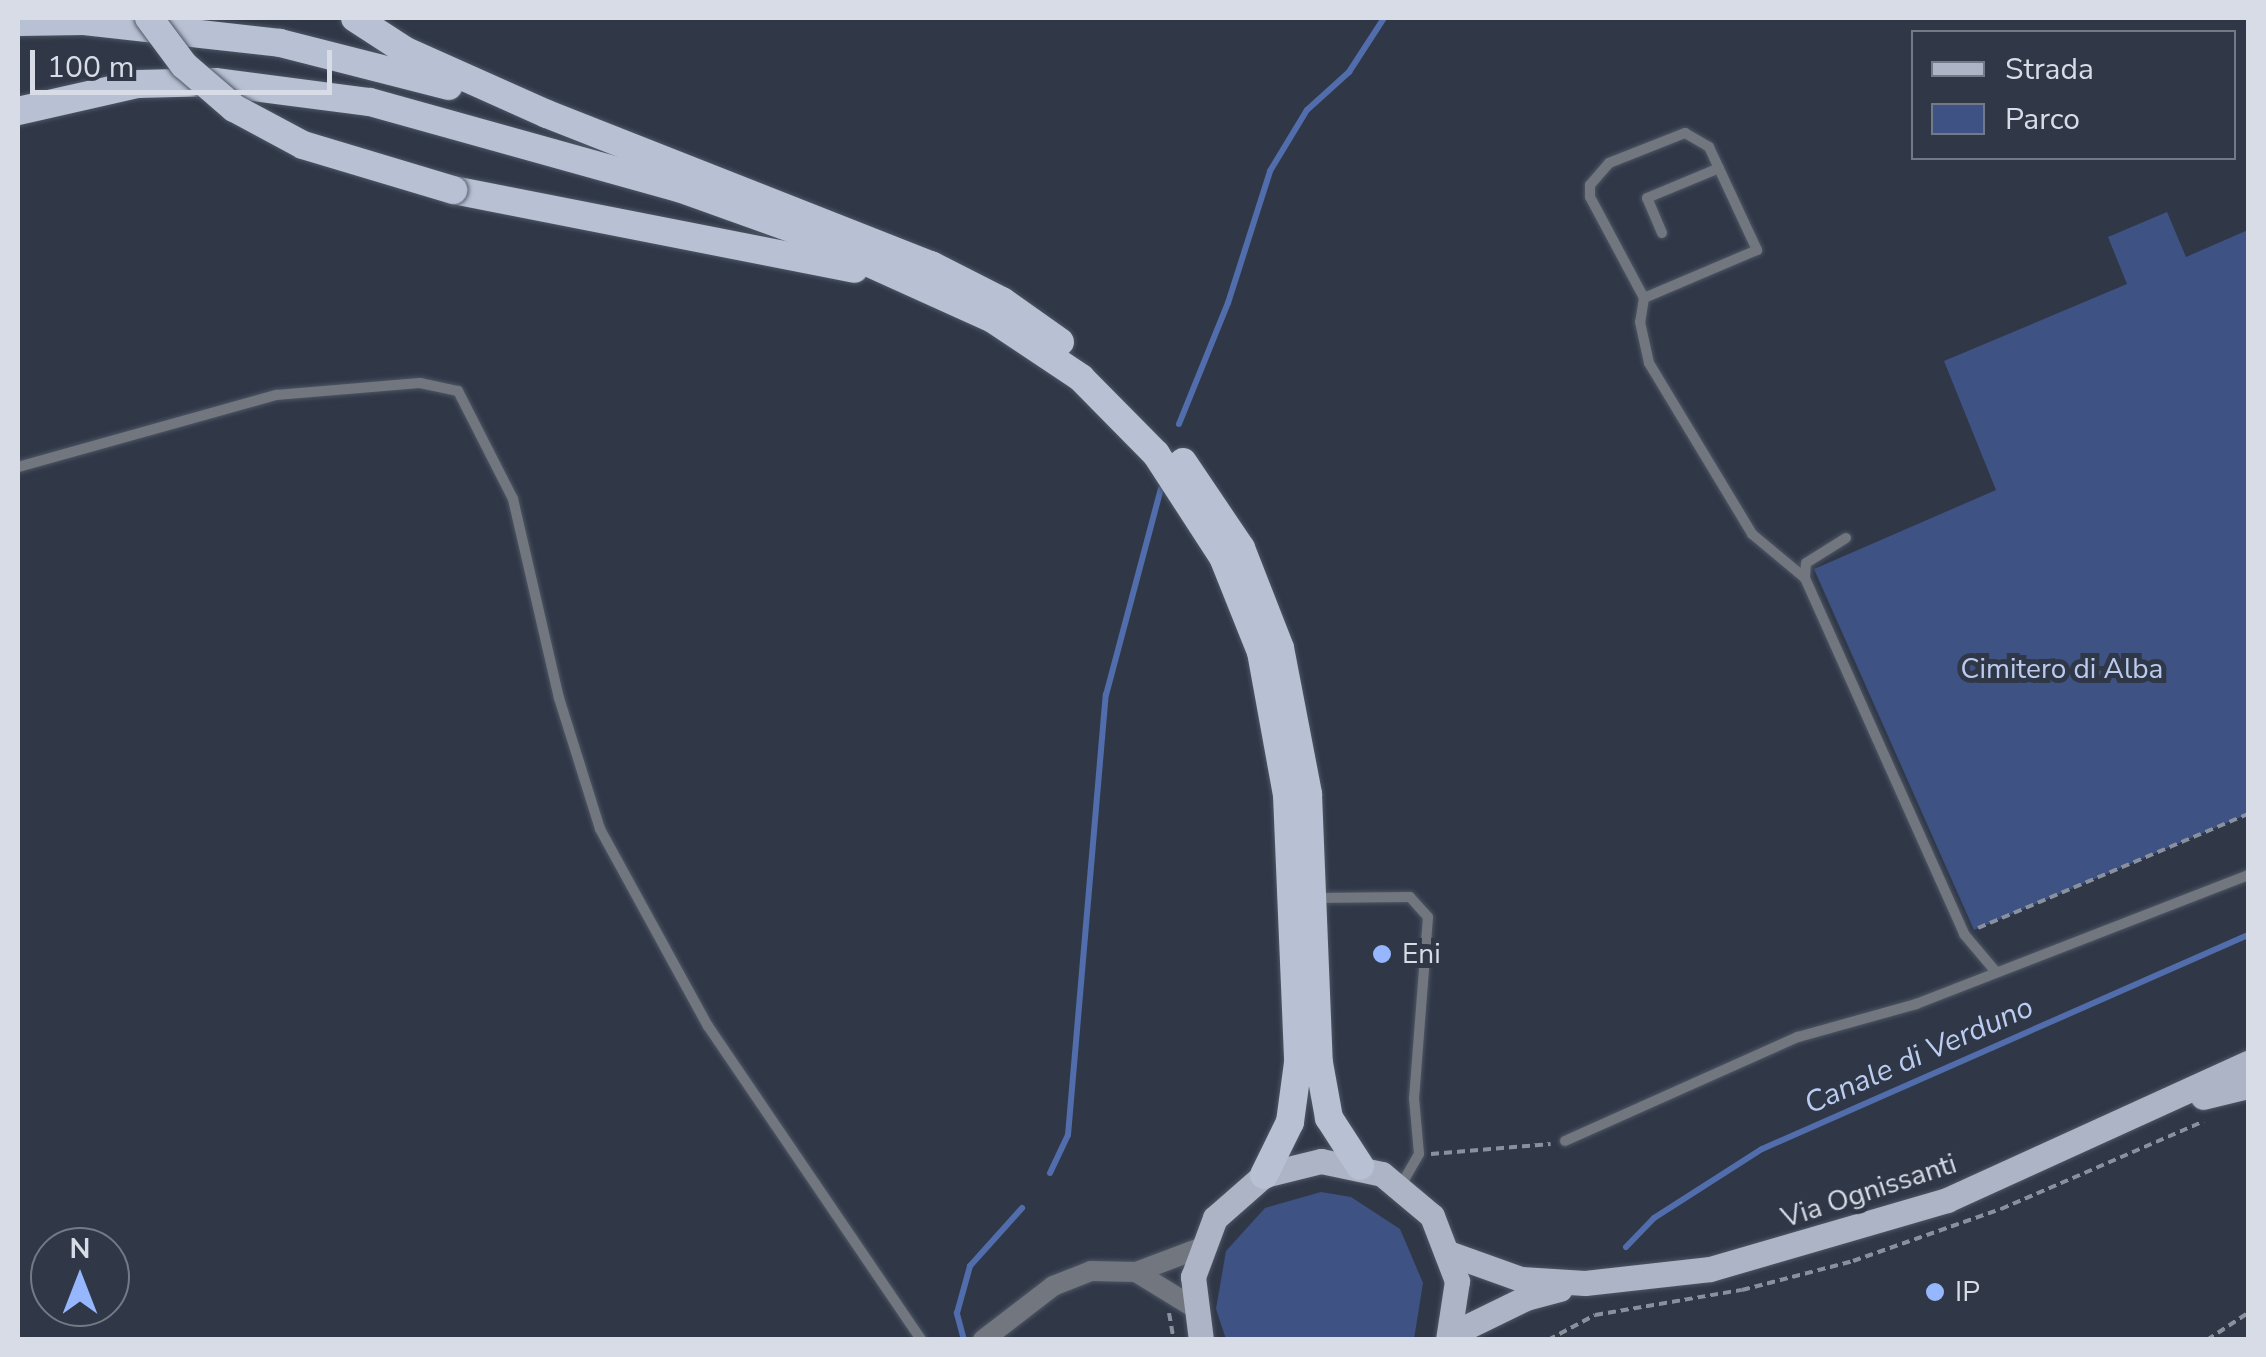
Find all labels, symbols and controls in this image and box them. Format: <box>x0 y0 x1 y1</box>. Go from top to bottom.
scale bar <box>35 30 338 92</box>
legend <box>1911 30 2236 160</box>
text: 100 m <box>47 47 134 88</box>
text: Strada <box>2005 49 2094 90</box>
text: Parco <box>2005 99 2080 140</box>
park label: Cimitero di Alba <box>1961 652 2163 686</box>
place label: Eni <box>1402 937 1441 971</box>
marker: Eni <box>1371 943 1393 965</box>
water label: Canale di Verduno <box>1799 989 2039 1123</box>
street label: Via Ognissanti <box>1777 1147 1961 1235</box>
north arrow <box>30 1227 130 1327</box>
text: N <box>70 1230 90 1268</box>
place label: IP <box>1955 1275 1980 1309</box>
marker: IP <box>1924 1281 1946 1303</box>

